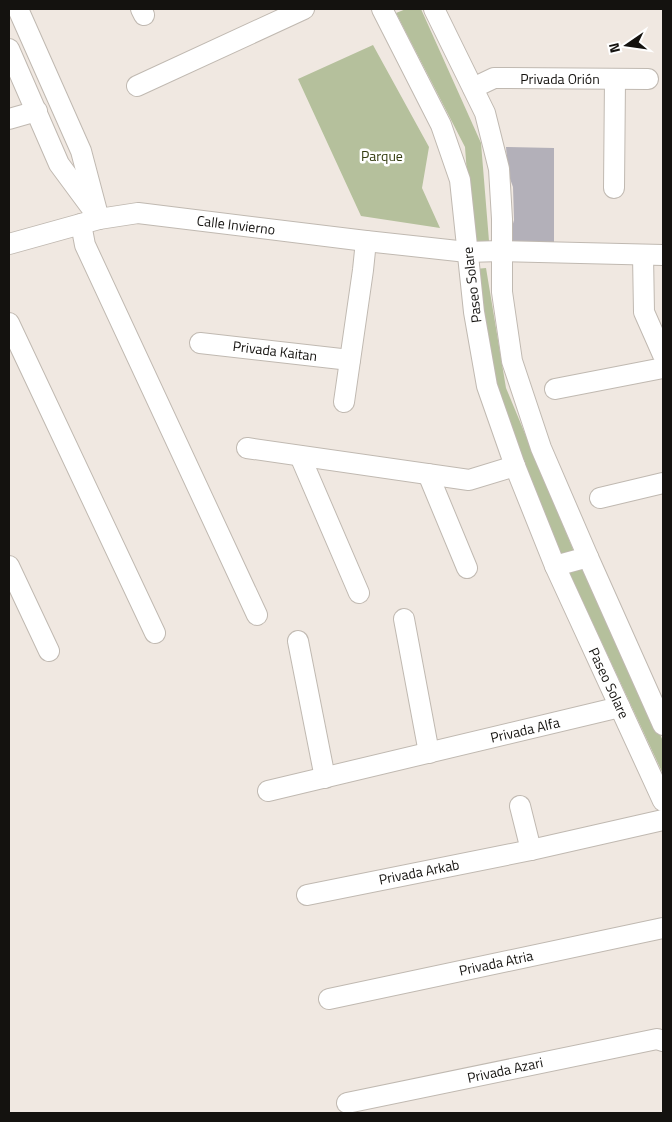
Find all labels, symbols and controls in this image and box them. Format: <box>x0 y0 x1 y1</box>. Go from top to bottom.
north arrow <box>602 20 652 70</box>
text: N <box>603 41 625 55</box>
street label: Privada Orión <box>520 68 600 89</box>
park label: Parque <box>361 145 403 166</box>
street label: Calle Invierno <box>196 209 276 240</box>
street label: Paseo Solare <box>456 246 487 324</box>
street label: Privada Kaitan <box>232 335 318 366</box>
street label: Paseo Solare <box>584 644 635 722</box>
street label: Privada Alfa <box>488 711 562 748</box>
street label: Privada Arkab <box>377 853 461 890</box>
street label: Privada Atria <box>457 944 535 981</box>
street label: Privada Azari <box>465 1051 545 1088</box>

